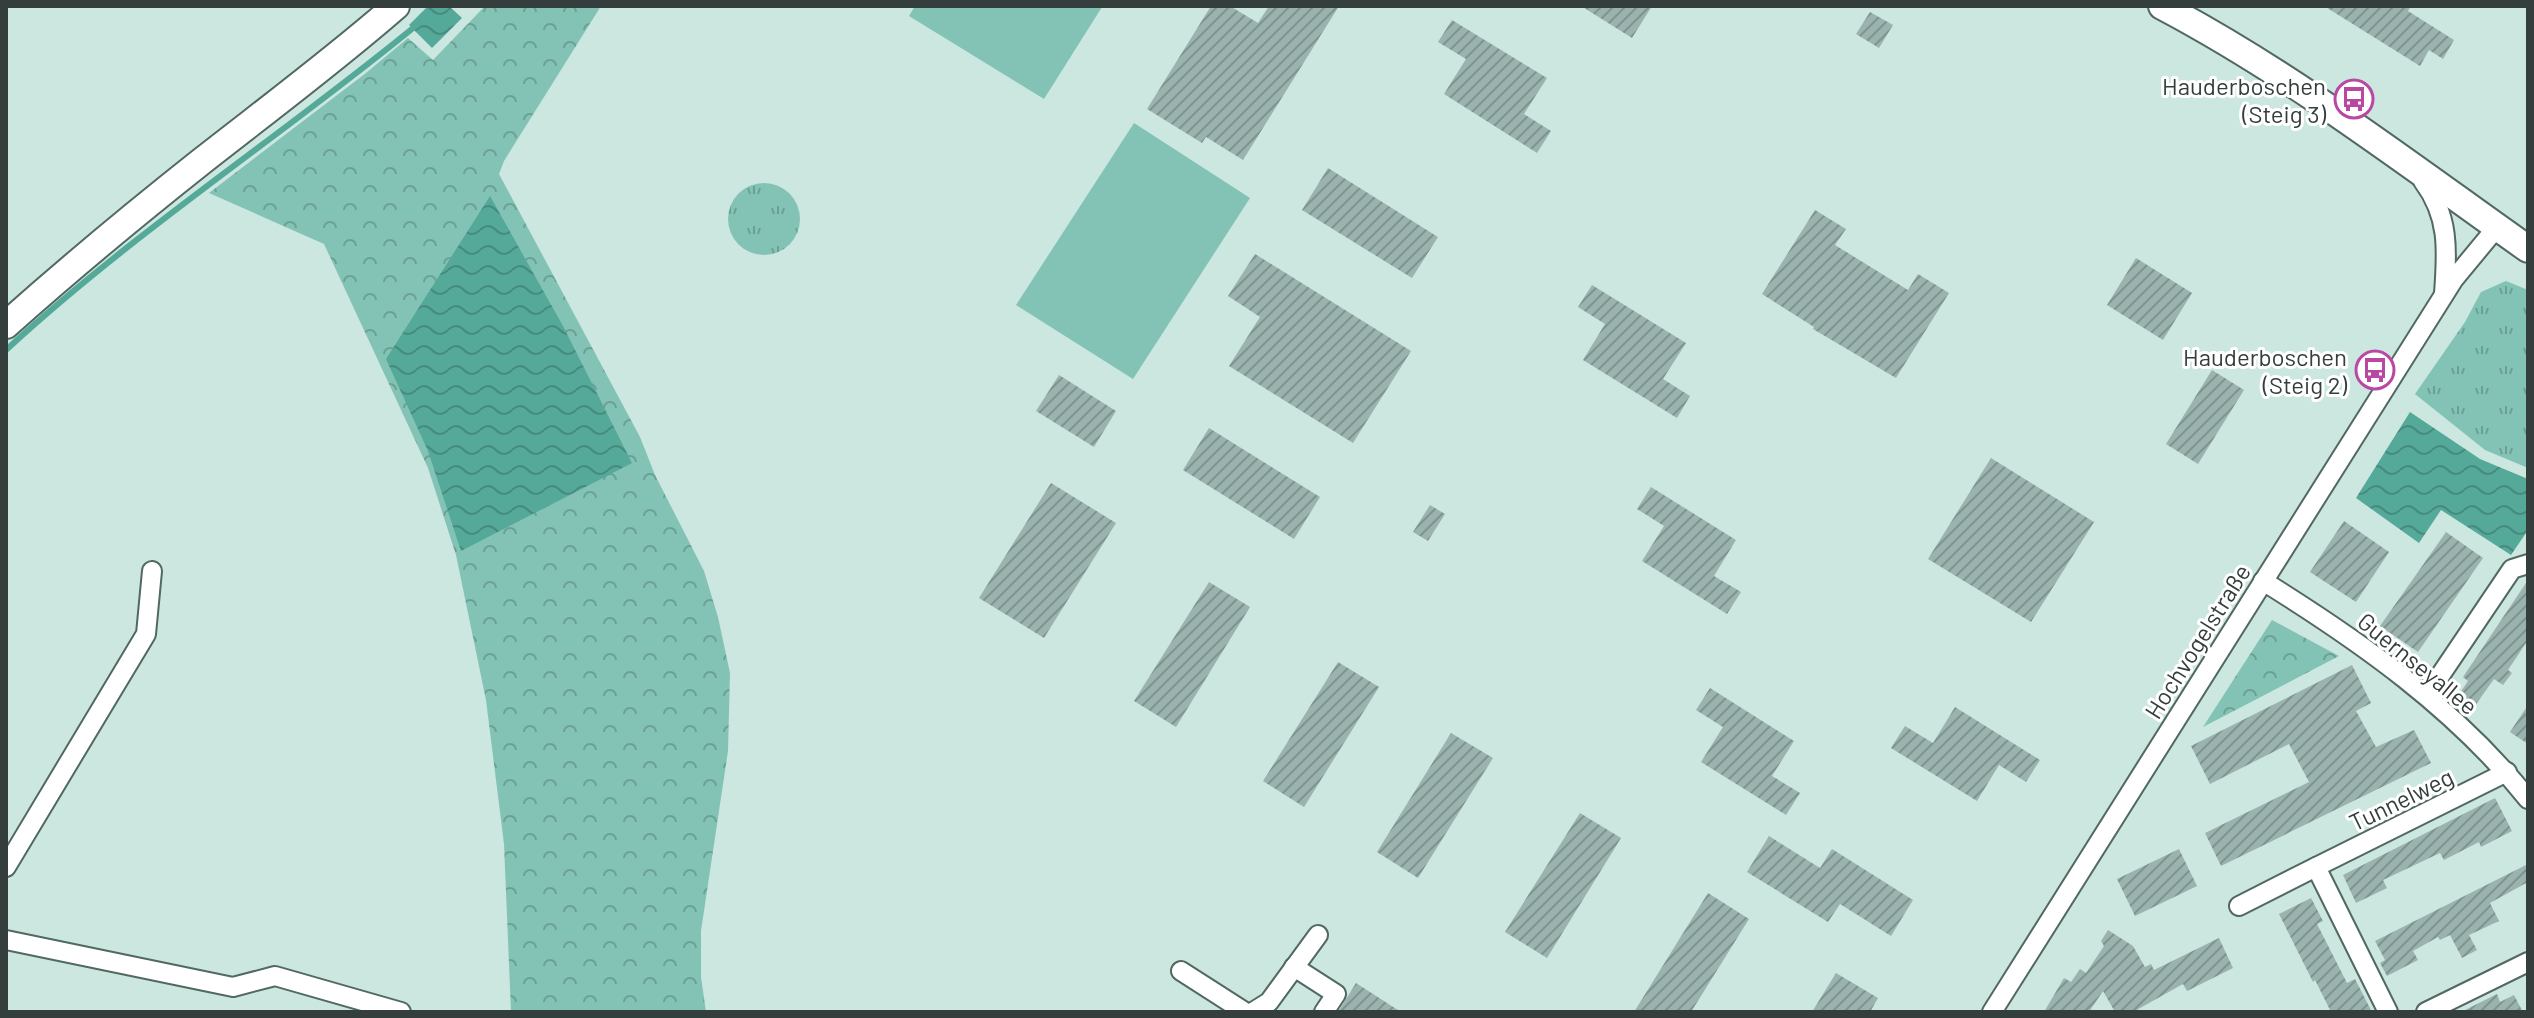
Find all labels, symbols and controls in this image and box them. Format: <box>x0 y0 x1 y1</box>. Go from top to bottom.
place label: Hauderboschen (Steig 3) <box>2162 71 2327 128</box>
bus stop icon: Hauderboschen (Steig 3) <box>2333 78 2375 120</box>
place label: Hauderboschen (Steig 2) <box>2183 342 2348 399</box>
bus stop icon: Hauderboschen (Steig 2) <box>2354 349 2396 391</box>
street label: Hochvogelstraße <box>2138 558 2256 724</box>
street label: Guernseyallee <box>2352 606 2484 720</box>
street label: Tunnelweg <box>2344 761 2458 837</box>

